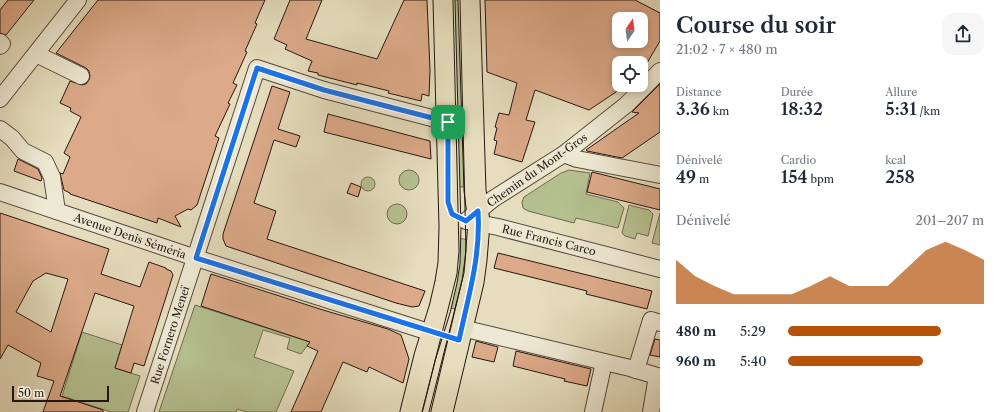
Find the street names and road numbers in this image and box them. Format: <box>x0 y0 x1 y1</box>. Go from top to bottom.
street label: Chemin du Mont-Gros <box>484 130 590 210</box>
street label: Avenue Denis Séméria <box>71 210 188 262</box>
street label: Rue Francis Carco <box>501 222 598 259</box>
street label: Rue Fornero Meneï <box>147 283 193 386</box>

